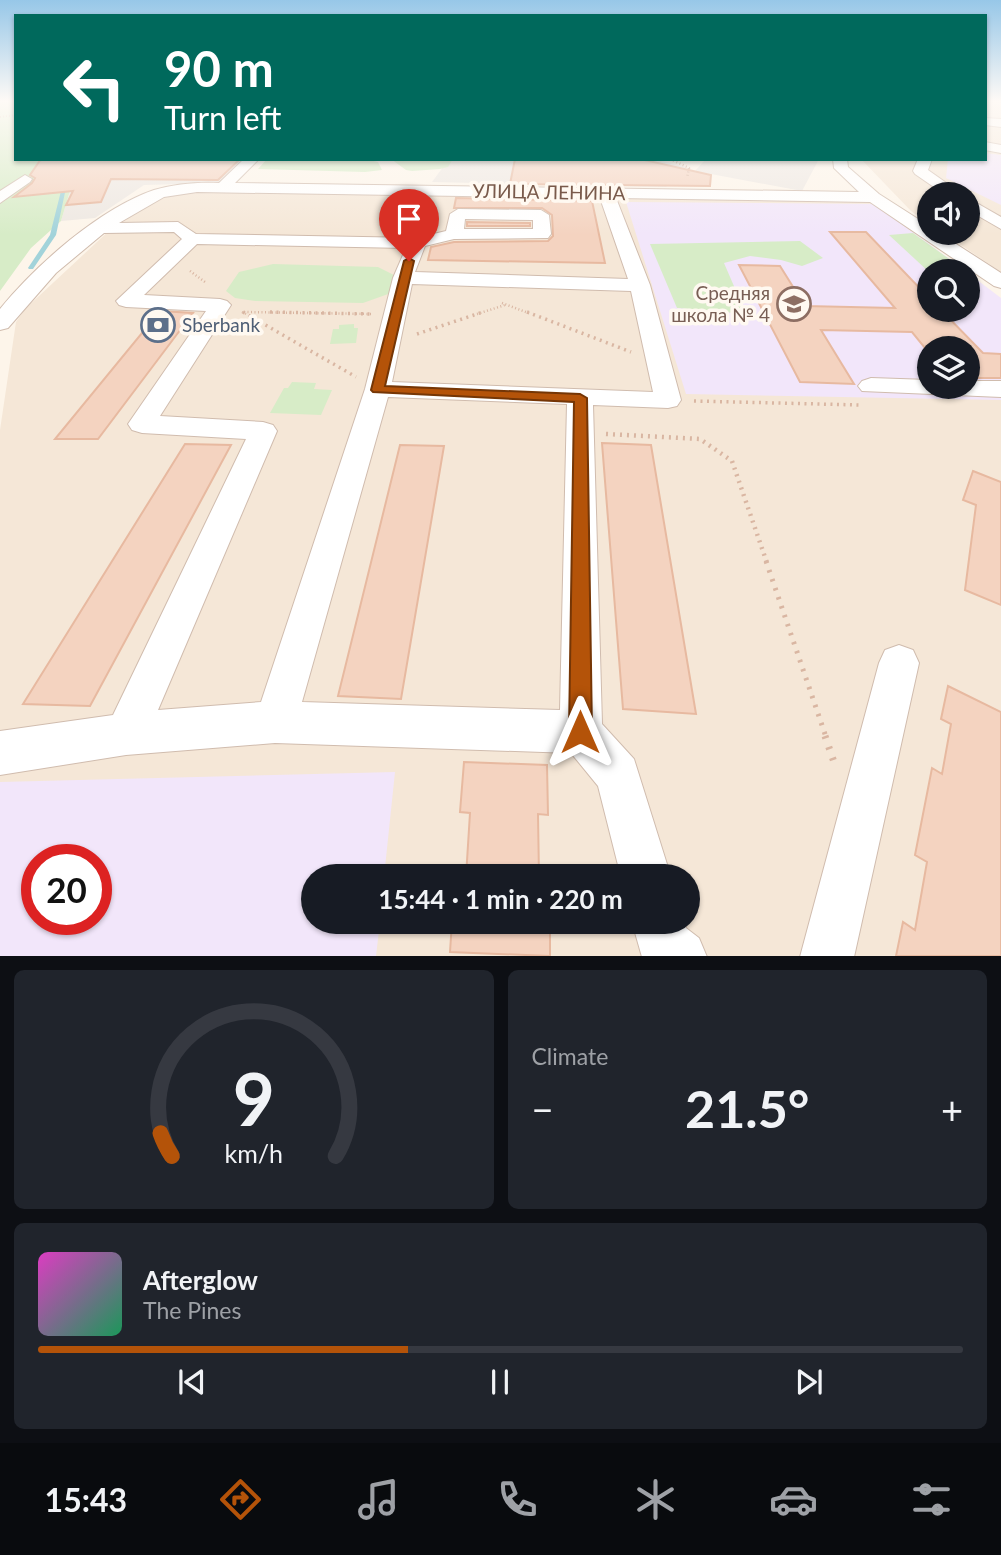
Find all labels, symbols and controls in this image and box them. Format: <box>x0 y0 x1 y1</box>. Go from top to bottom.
text: 90 m <box>164 39 274 97</box>
icon: left <box>49 42 140 133</box>
text: Turn left <box>164 98 281 137</box>
street label: УЛИЦА ЛЕНИНА <box>472 179 626 204</box>
map controls <box>917 182 980 399</box>
button: sound <box>917 182 980 245</box>
pin <box>379 189 439 261</box>
icon: arrive <box>390 200 428 238</box>
button: search <box>917 259 980 322</box>
place label: Средняя школа № 4 <box>671 281 770 326</box>
school or university icon: Средняя школа № 4 <box>775 285 813 323</box>
bank icon: Sberbank <box>139 306 177 344</box>
place label: Sberbank <box>182 313 260 336</box>
button: layers <box>917 336 980 399</box>
position arrow <box>543 695 617 769</box>
speed limit sign: 20 <box>21 844 112 935</box>
text: 15:44 · 1 min · 220 m <box>378 883 623 915</box>
text: Climate <box>532 1042 608 1070</box>
text: 9 <box>233 1054 275 1142</box>
text: 21.5° <box>685 1077 809 1139</box>
text: − <box>532 1086 554 1132</box>
text: + <box>941 1086 963 1132</box>
text: km/h <box>224 1137 283 1167</box>
text: Afterglow <box>143 1264 258 1296</box>
text: The Pines <box>143 1296 241 1324</box>
icon: previous <box>173 1363 211 1401</box>
icon: pause <box>481 1363 519 1401</box>
icon: next <box>790 1363 828 1401</box>
icon: directions <box>216 1475 265 1524</box>
icon: music <box>354 1475 403 1524</box>
icon: phone <box>493 1475 542 1524</box>
icon: climate <box>631 1475 680 1524</box>
icon: car <box>769 1475 818 1524</box>
icon: filters <box>907 1475 956 1524</box>
text: 15:43 <box>45 1480 127 1519</box>

